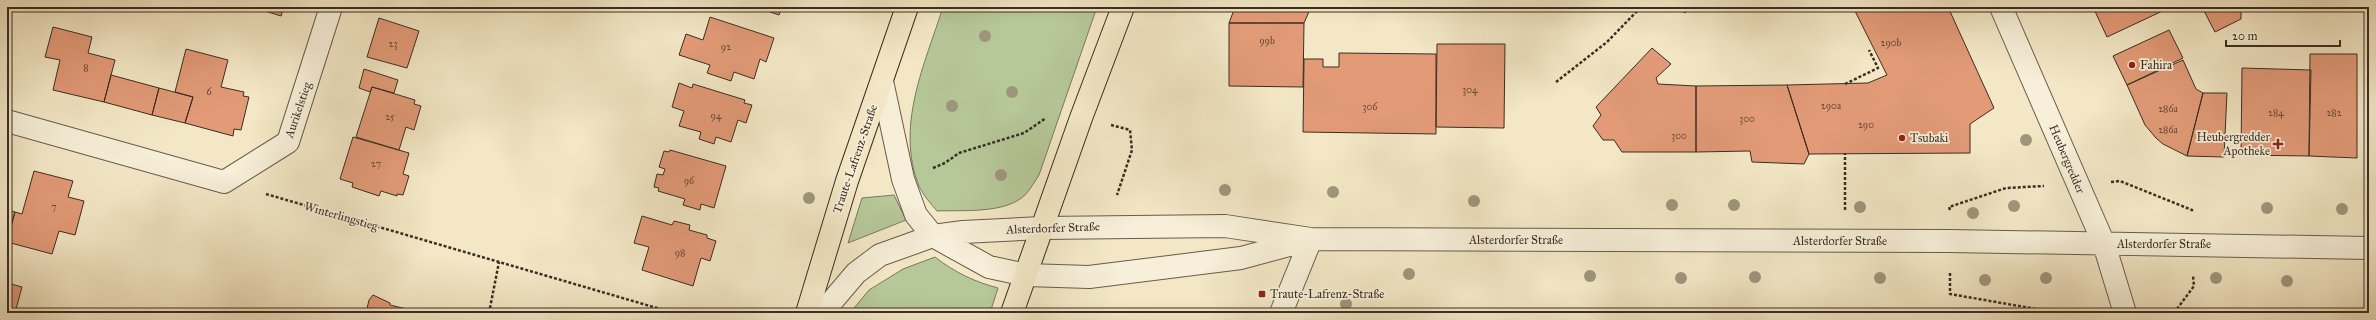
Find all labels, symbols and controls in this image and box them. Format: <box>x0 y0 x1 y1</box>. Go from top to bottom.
scale bar <box>2226 22 2340 48</box>
text: 20 m <box>2232 29 2258 43</box>
house number: 99b <box>1259 35 1275 47</box>
house number: 290b <box>1881 37 1902 49</box>
house number: 23 <box>389 38 397 50</box>
house number: 92 <box>721 41 731 53</box>
place label: Fahira <box>2140 58 2173 72</box>
marker: Fahira <box>2127 60 2137 70</box>
house number: 8 <box>83 62 89 74</box>
street label: Aurikelstieg <box>282 80 315 141</box>
house number: 304 <box>1462 84 1478 96</box>
house number: 6 <box>206 86 212 98</box>
house number: 290a <box>1821 100 1842 112</box>
house number: 306 <box>1363 101 1378 113</box>
street label: Traute-Lafrenz-Straße <box>830 103 880 215</box>
house number: 286a <box>2158 103 2179 115</box>
house number: 284 <box>2268 107 2284 119</box>
house number: 282 <box>2326 107 2342 119</box>
house number: 94 <box>711 110 722 122</box>
house number: 25 <box>385 111 395 123</box>
house number: 300 <box>1739 113 1755 125</box>
house number: 290 <box>1858 119 1874 131</box>
street label: Heubergredder <box>2045 122 2088 196</box>
house number: 286a <box>2158 124 2179 136</box>
house number: 300 <box>1671 130 1687 142</box>
place label: Heubergredder Apotheke <box>2196 130 2270 158</box>
place label: Tsubaki <box>1910 131 1949 145</box>
marker: Tsubaki <box>1897 133 1907 143</box>
marker: Heubergredder Apotheke <box>2273 139 2283 149</box>
house number: 27 <box>371 158 381 170</box>
house number: 96 <box>684 175 695 187</box>
street label: Winterlingstieg <box>302 199 380 234</box>
house number: 7 <box>51 201 57 213</box>
street label: Alsterdorfer Straße <box>1005 219 1100 237</box>
street label: Alsterdorfer Straße <box>1468 233 1563 247</box>
street label: Alsterdorfer Straße <box>1792 234 1887 248</box>
street label: Alsterdorfer Straße <box>2116 237 2211 251</box>
house number: 98 <box>675 247 685 259</box>
place label: Traute-Lafrenz-Straße <box>1270 287 1384 301</box>
marker: Traute-Lafrenz-Straße <box>1257 289 1267 299</box>

